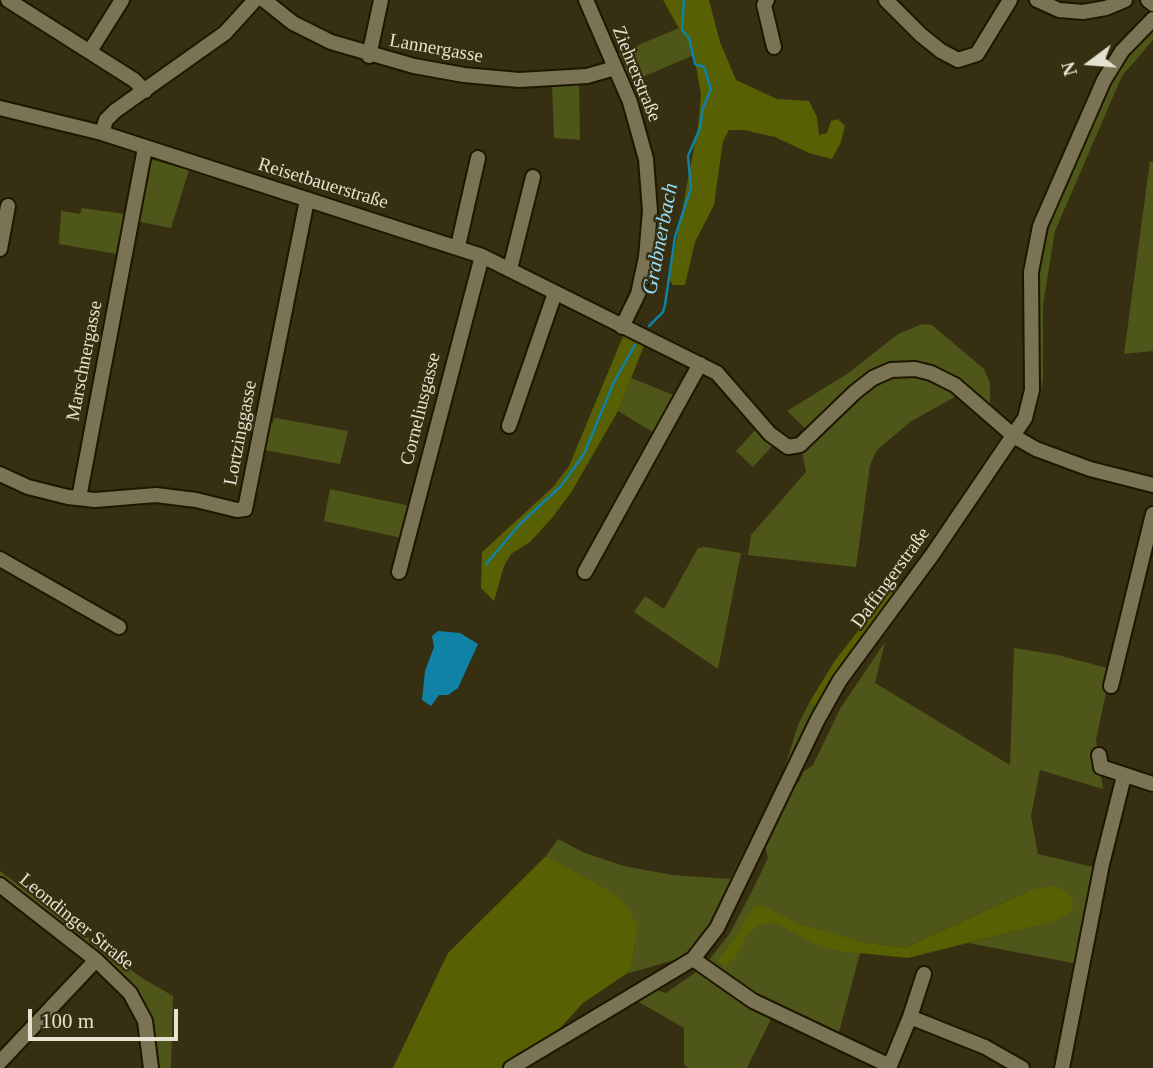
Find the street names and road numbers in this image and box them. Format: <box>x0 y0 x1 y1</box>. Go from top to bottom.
street label: Ziehrerstraße <box>606 23 666 125</box>
street label: Lannergasse <box>387 30 485 68</box>
street label: Reisetbauerstraße <box>255 153 391 215</box>
street label: Marschnergasse <box>62 299 108 423</box>
street label: Corneliusgasse <box>396 350 446 468</box>
street label: Lortzinggasse <box>220 379 262 487</box>
street label: Daffingerstraße <box>847 523 935 633</box>
street label: Leondinger Straße <box>14 869 138 975</box>

